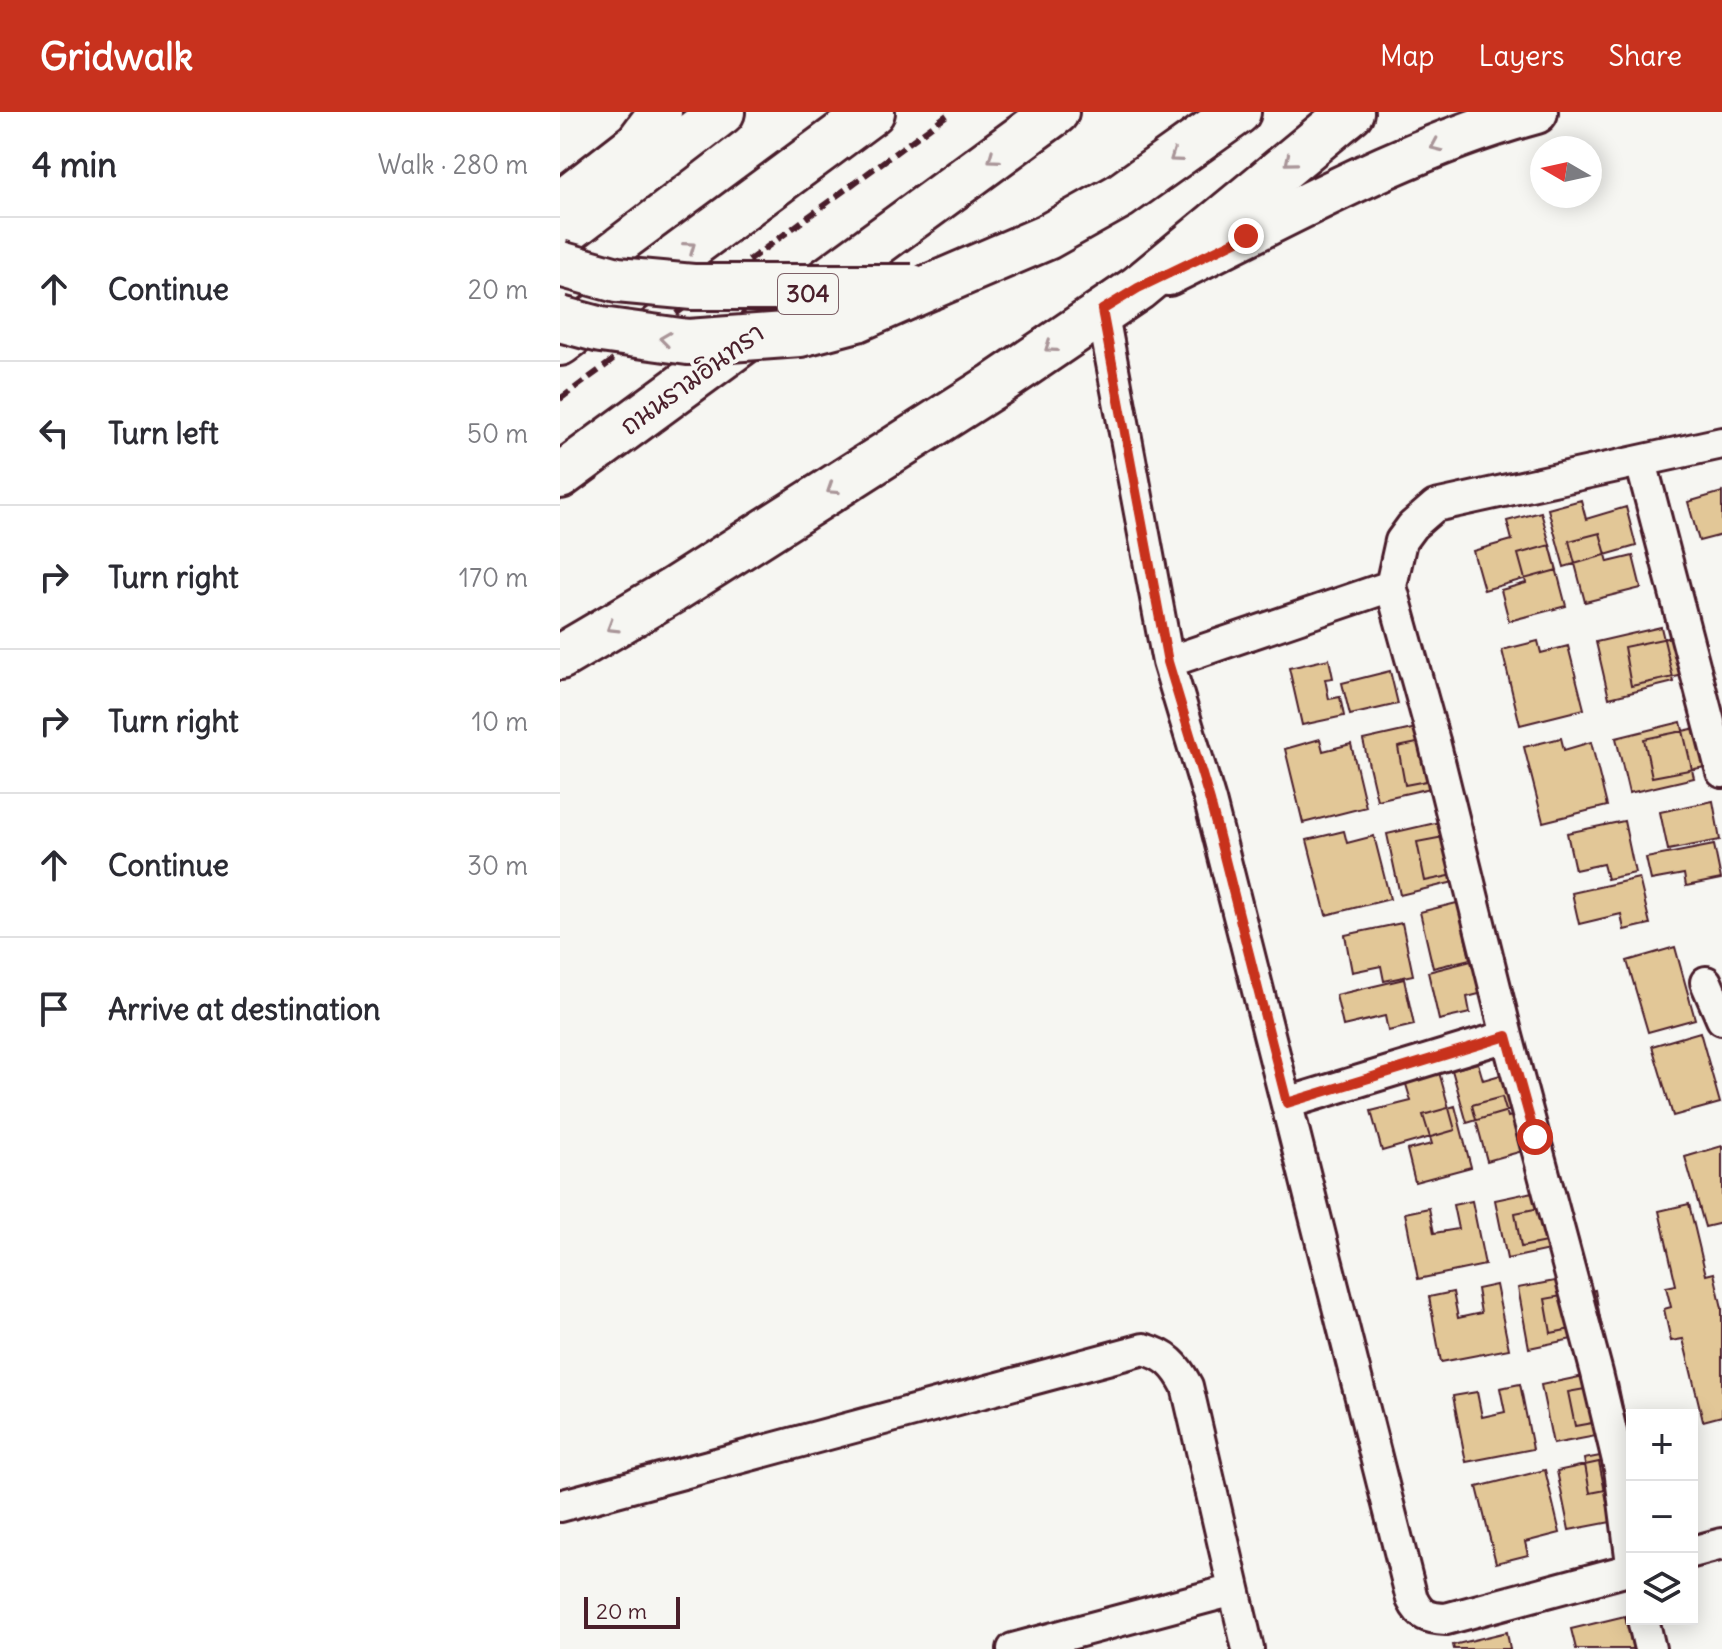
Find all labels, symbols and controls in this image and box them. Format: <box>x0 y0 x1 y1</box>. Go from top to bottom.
text: Gridwalk <box>40 33 193 80</box>
text: Map <box>1380 38 1435 74</box>
text: Layers <box>1479 38 1565 74</box>
text: Share <box>1609 38 1682 74</box>
one-way arrow <box>1430 136 1444 152</box>
north arrow <box>1530 136 1602 208</box>
text: 4 min <box>32 143 117 186</box>
one-way arrow <box>1169 147 1183 162</box>
text: Walk · 280 m <box>378 148 528 181</box>
one-way arrow <box>988 148 1002 163</box>
one-way arrow <box>1285 151 1300 166</box>
route end <box>1228 218 1264 254</box>
one-way arrow <box>682 242 696 256</box>
icon: ahead <box>32 267 76 311</box>
text: Continue <box>108 270 229 308</box>
text: 20 m <box>468 273 528 306</box>
road number: 304 <box>778 274 838 314</box>
street label: ถนนรามอินทรา <box>613 315 770 442</box>
one-way arrow <box>658 331 672 348</box>
one-way arrow <box>1044 337 1058 352</box>
icon: left <box>32 411 76 455</box>
text: Turn left <box>108 414 219 452</box>
text: 50 m <box>467 417 528 450</box>
one-way arrow <box>826 479 841 494</box>
icon: right <box>32 555 76 599</box>
text: Turn right <box>108 558 239 596</box>
text: 170 m <box>459 561 528 594</box>
one-way arrow <box>606 617 621 633</box>
icon: right <box>32 699 76 743</box>
text: Turn right <box>108 702 239 740</box>
text: 10 m <box>472 705 528 738</box>
icon: ahead <box>32 843 76 887</box>
text: Continue <box>108 846 229 884</box>
text: 30 m <box>467 849 528 882</box>
icon: arrive <box>32 987 76 1031</box>
text: Arrive at destination <box>108 990 380 1028</box>
route start <box>1517 1119 1553 1155</box>
map controls <box>1626 1409 1698 1625</box>
button: + <box>1626 1409 1698 1481</box>
button: − <box>1626 1481 1698 1553</box>
button: layers <box>1626 1553 1698 1625</box>
scale bar <box>584 1593 680 1629</box>
text: 20 m <box>596 1597 647 1625</box>

